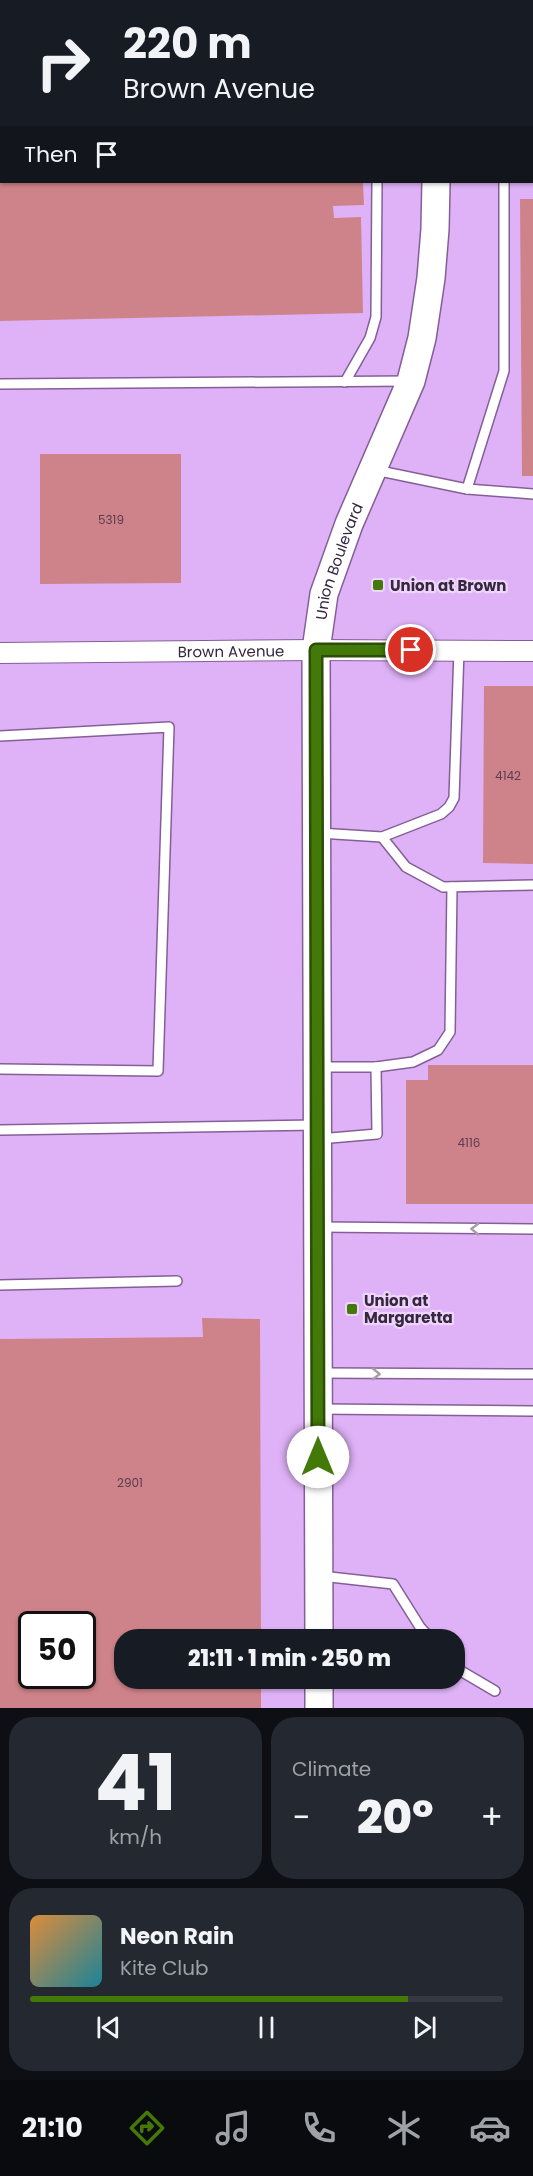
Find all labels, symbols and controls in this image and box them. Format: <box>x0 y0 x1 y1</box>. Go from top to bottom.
text: 220 m <box>123 14 252 73</box>
icon: right <box>24 24 102 102</box>
text: Brown Avenue <box>123 70 315 107</box>
icon: arrive <box>90 138 123 171</box>
text: Then <box>24 139 78 170</box>
street label: Union Boulevard <box>310 499 368 621</box>
house number: 5319 <box>98 511 124 528</box>
place label: Union at Brown <box>390 575 506 596</box>
marker: Union at Brown <box>371 578 385 592</box>
pin <box>385 624 436 675</box>
icon: arrive <box>394 633 427 666</box>
street label: Brown Avenue <box>178 640 284 662</box>
house number: 4142 <box>495 767 521 784</box>
house number: 4116 <box>458 1134 480 1151</box>
one-way arrow <box>470 1223 479 1235</box>
place label: Union at Margaretta <box>364 1290 453 1328</box>
marker: Union at Margaretta <box>345 1302 359 1316</box>
one-way arrow <box>372 1368 381 1380</box>
position arrow <box>286 1425 350 1489</box>
house number: 2901 <box>117 1474 143 1491</box>
speed limit sign: 50 <box>18 1611 96 1689</box>
text: 21:11 · 1 min · 250 m <box>188 1643 391 1674</box>
text: 41 <box>94 1728 177 1837</box>
text: Climate <box>292 1755 371 1783</box>
text: 20° <box>357 1786 434 1849</box>
text: − <box>292 1794 310 1841</box>
text: + <box>480 1794 503 1841</box>
text: km/h <box>109 1823 162 1851</box>
text: Neon Rain <box>120 1921 234 1952</box>
text: Kite Club <box>120 1954 209 1982</box>
icon: previous <box>92 2011 125 2044</box>
icon: pause <box>250 2011 283 2044</box>
icon: next <box>408 2011 441 2044</box>
icon: directions <box>126 2107 168 2149</box>
icon: music <box>212 2107 254 2149</box>
icon: phone <box>298 2107 340 2149</box>
icon: climate <box>383 2107 425 2149</box>
icon: car <box>469 2107 511 2149</box>
text: 21:10 <box>22 2109 83 2146</box>

